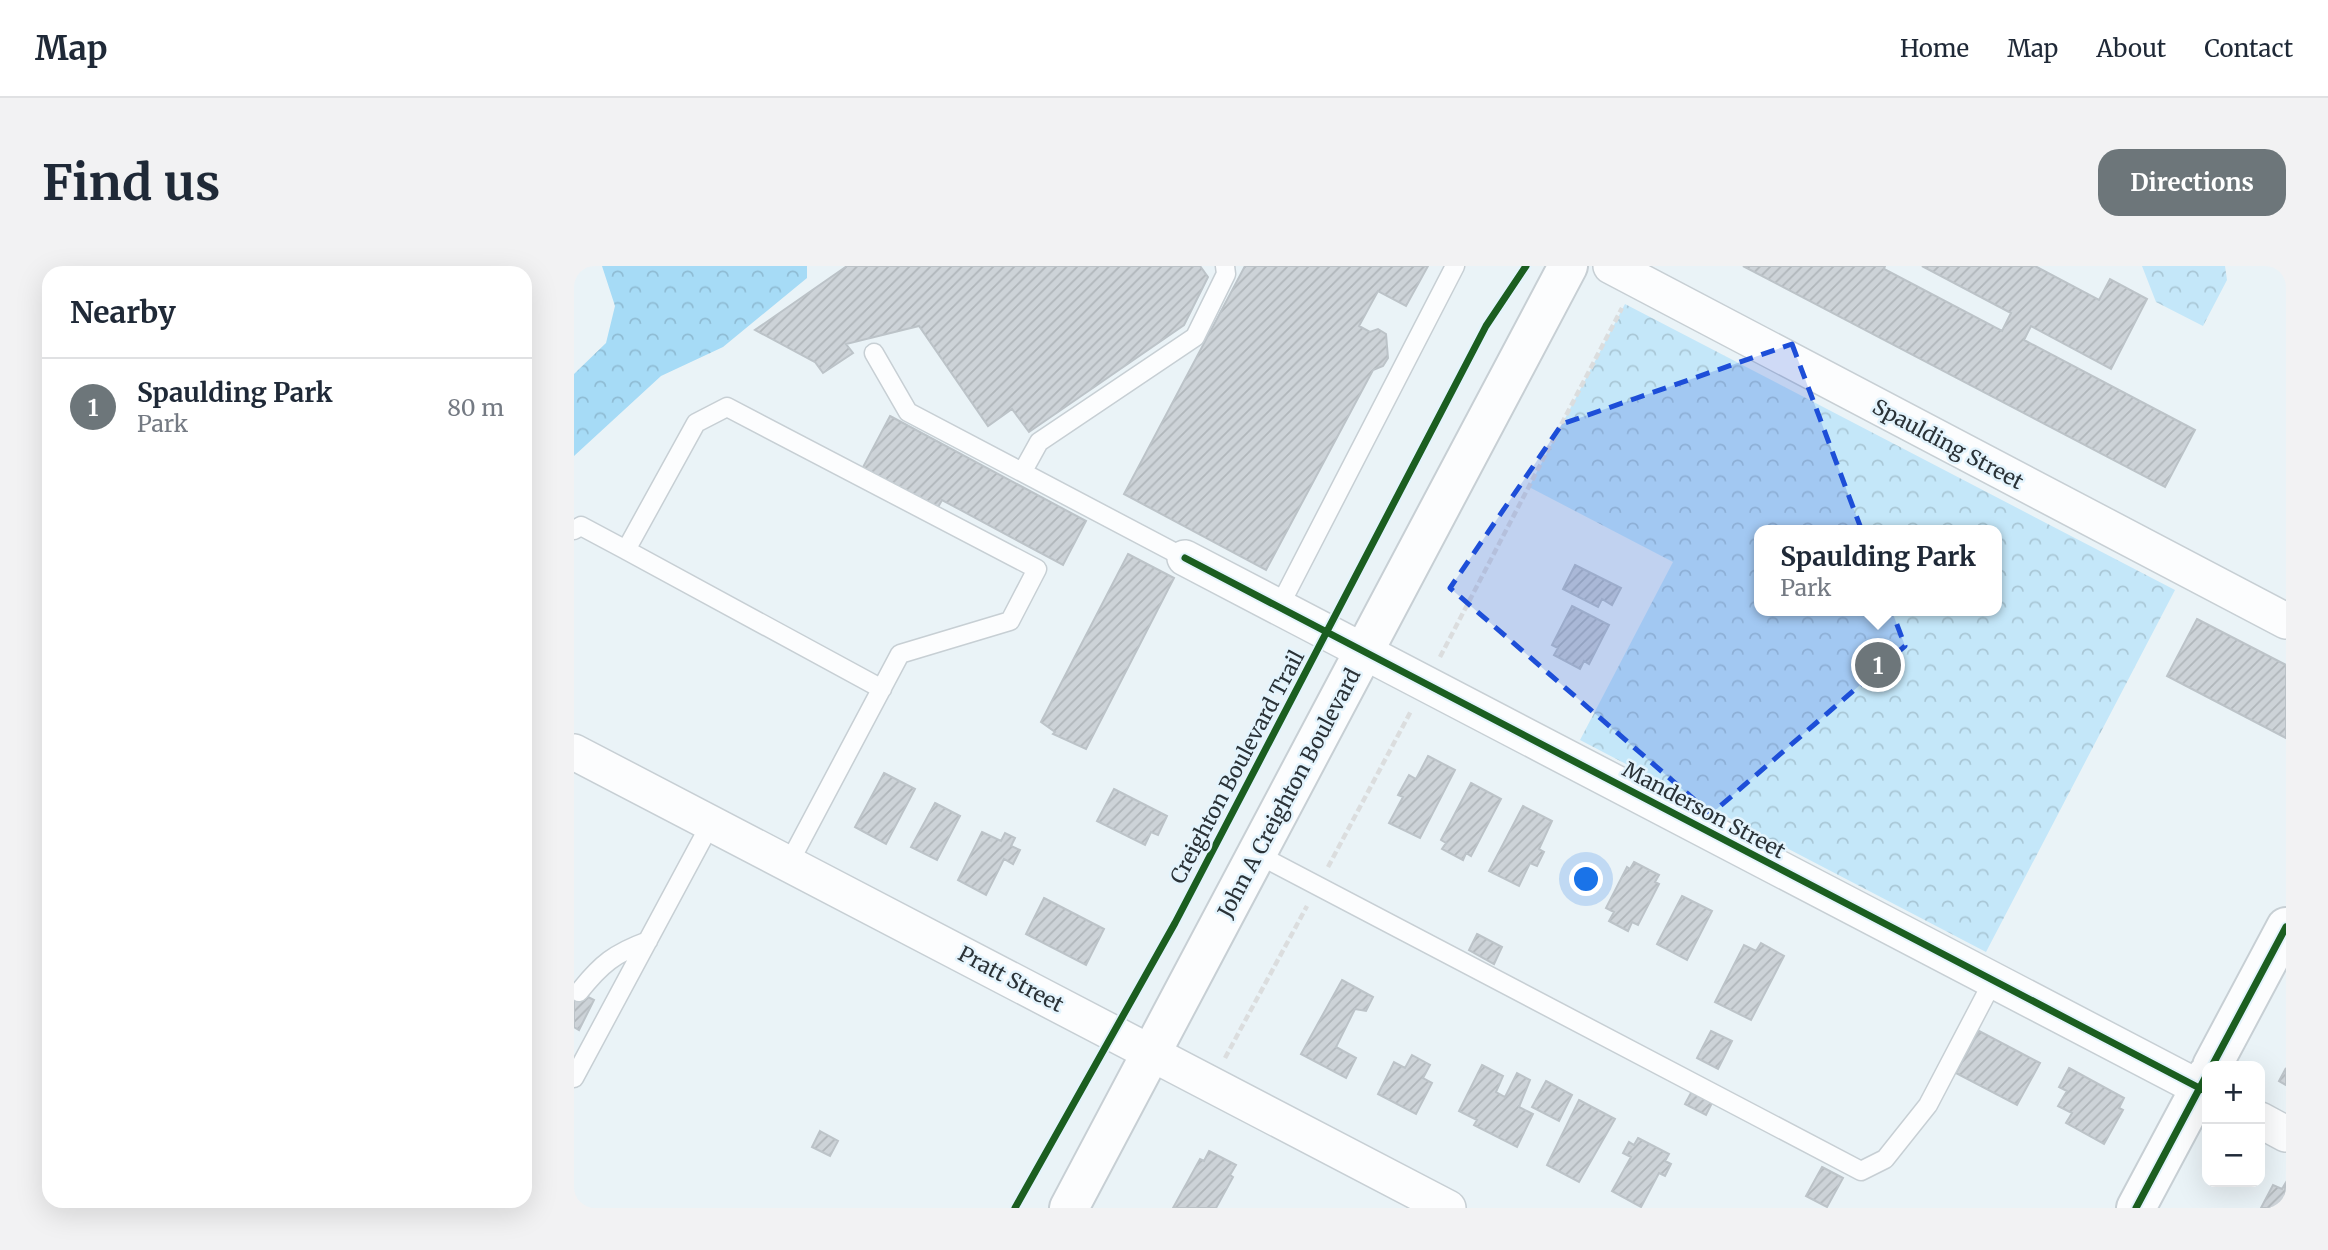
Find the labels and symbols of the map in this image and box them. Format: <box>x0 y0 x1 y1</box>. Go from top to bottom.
street label: Spaulding Street <box>1868 393 2028 495</box>
pin: 1 <box>1855 639 1901 691</box>
street label: Creighton Boulevard Trail <box>1164 645 1310 888</box>
street label: John A Creighton Boulevard <box>1211 663 1366 923</box>
street label: Manderson Street <box>1618 756 1790 864</box>
your location <box>1569 862 1603 896</box>
street label: Pratt Street <box>954 940 1068 1018</box>

